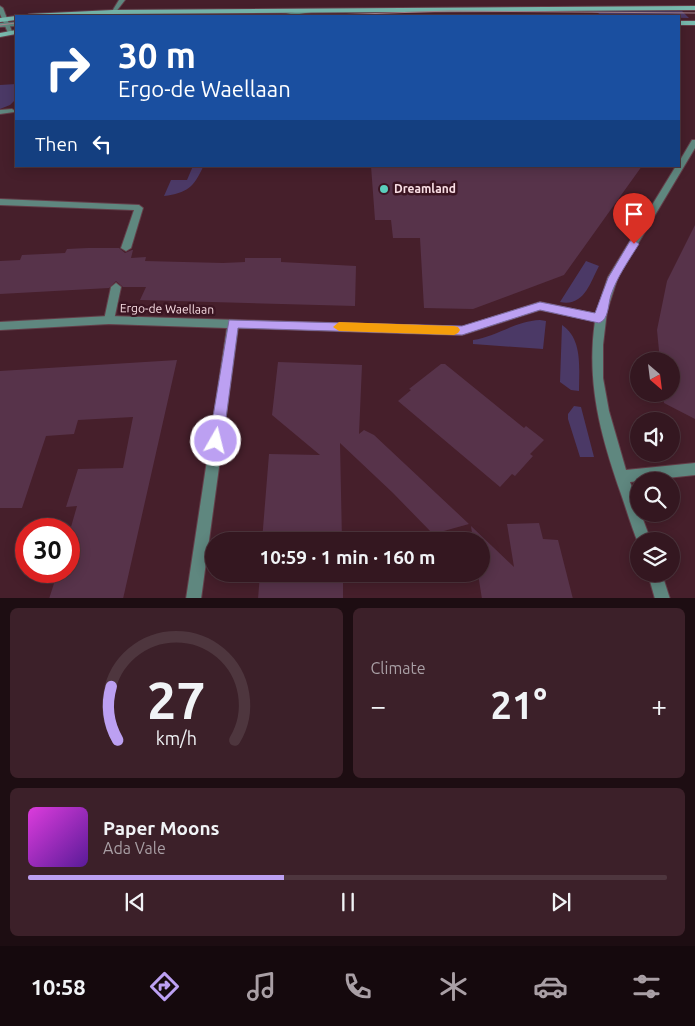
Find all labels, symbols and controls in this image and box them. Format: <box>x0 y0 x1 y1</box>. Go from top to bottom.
icon: right <box>35 35 100 100</box>
text: 30 m <box>118 35 196 75</box>
text: Ergo-de Waellaan <box>118 76 291 101</box>
icon: left <box>88 130 116 158</box>
text: Then <box>35 133 78 155</box>
place label: Dreamland <box>394 182 456 195</box>
marker: Dreamland <box>378 183 390 195</box>
pin <box>613 193 655 244</box>
icon: arrive <box>620 200 648 228</box>
street label: Ergo-de Waellaan <box>120 301 214 316</box>
north arrow <box>630 352 680 402</box>
map controls <box>630 352 680 582</box>
button: sound <box>630 412 680 462</box>
position arrow <box>189 414 241 466</box>
button: search <box>630 472 680 522</box>
speed limit sign: 30 <box>15 518 80 583</box>
button: layers <box>630 532 680 582</box>
text: 10:59 · 1 min · 160 m <box>260 546 435 568</box>
text: Climate <box>371 659 426 677</box>
text: 27 <box>147 671 206 729</box>
text: 21° <box>491 684 547 726</box>
text: − <box>371 690 386 721</box>
text: + <box>651 690 667 721</box>
text: km/h <box>156 728 197 748</box>
text: Paper Moons <box>103 817 220 839</box>
text: Ada Vale <box>103 839 166 857</box>
icon: previous <box>121 888 149 916</box>
icon: pause <box>334 888 362 916</box>
icon: next <box>547 888 575 916</box>
icon: directions <box>147 969 182 1004</box>
icon: music <box>244 969 279 1004</box>
icon: phone <box>340 969 375 1004</box>
icon: climate <box>436 969 471 1004</box>
icon: car <box>533 969 568 1004</box>
icon: filters <box>629 969 664 1004</box>
text: 10:58 <box>31 974 86 999</box>

